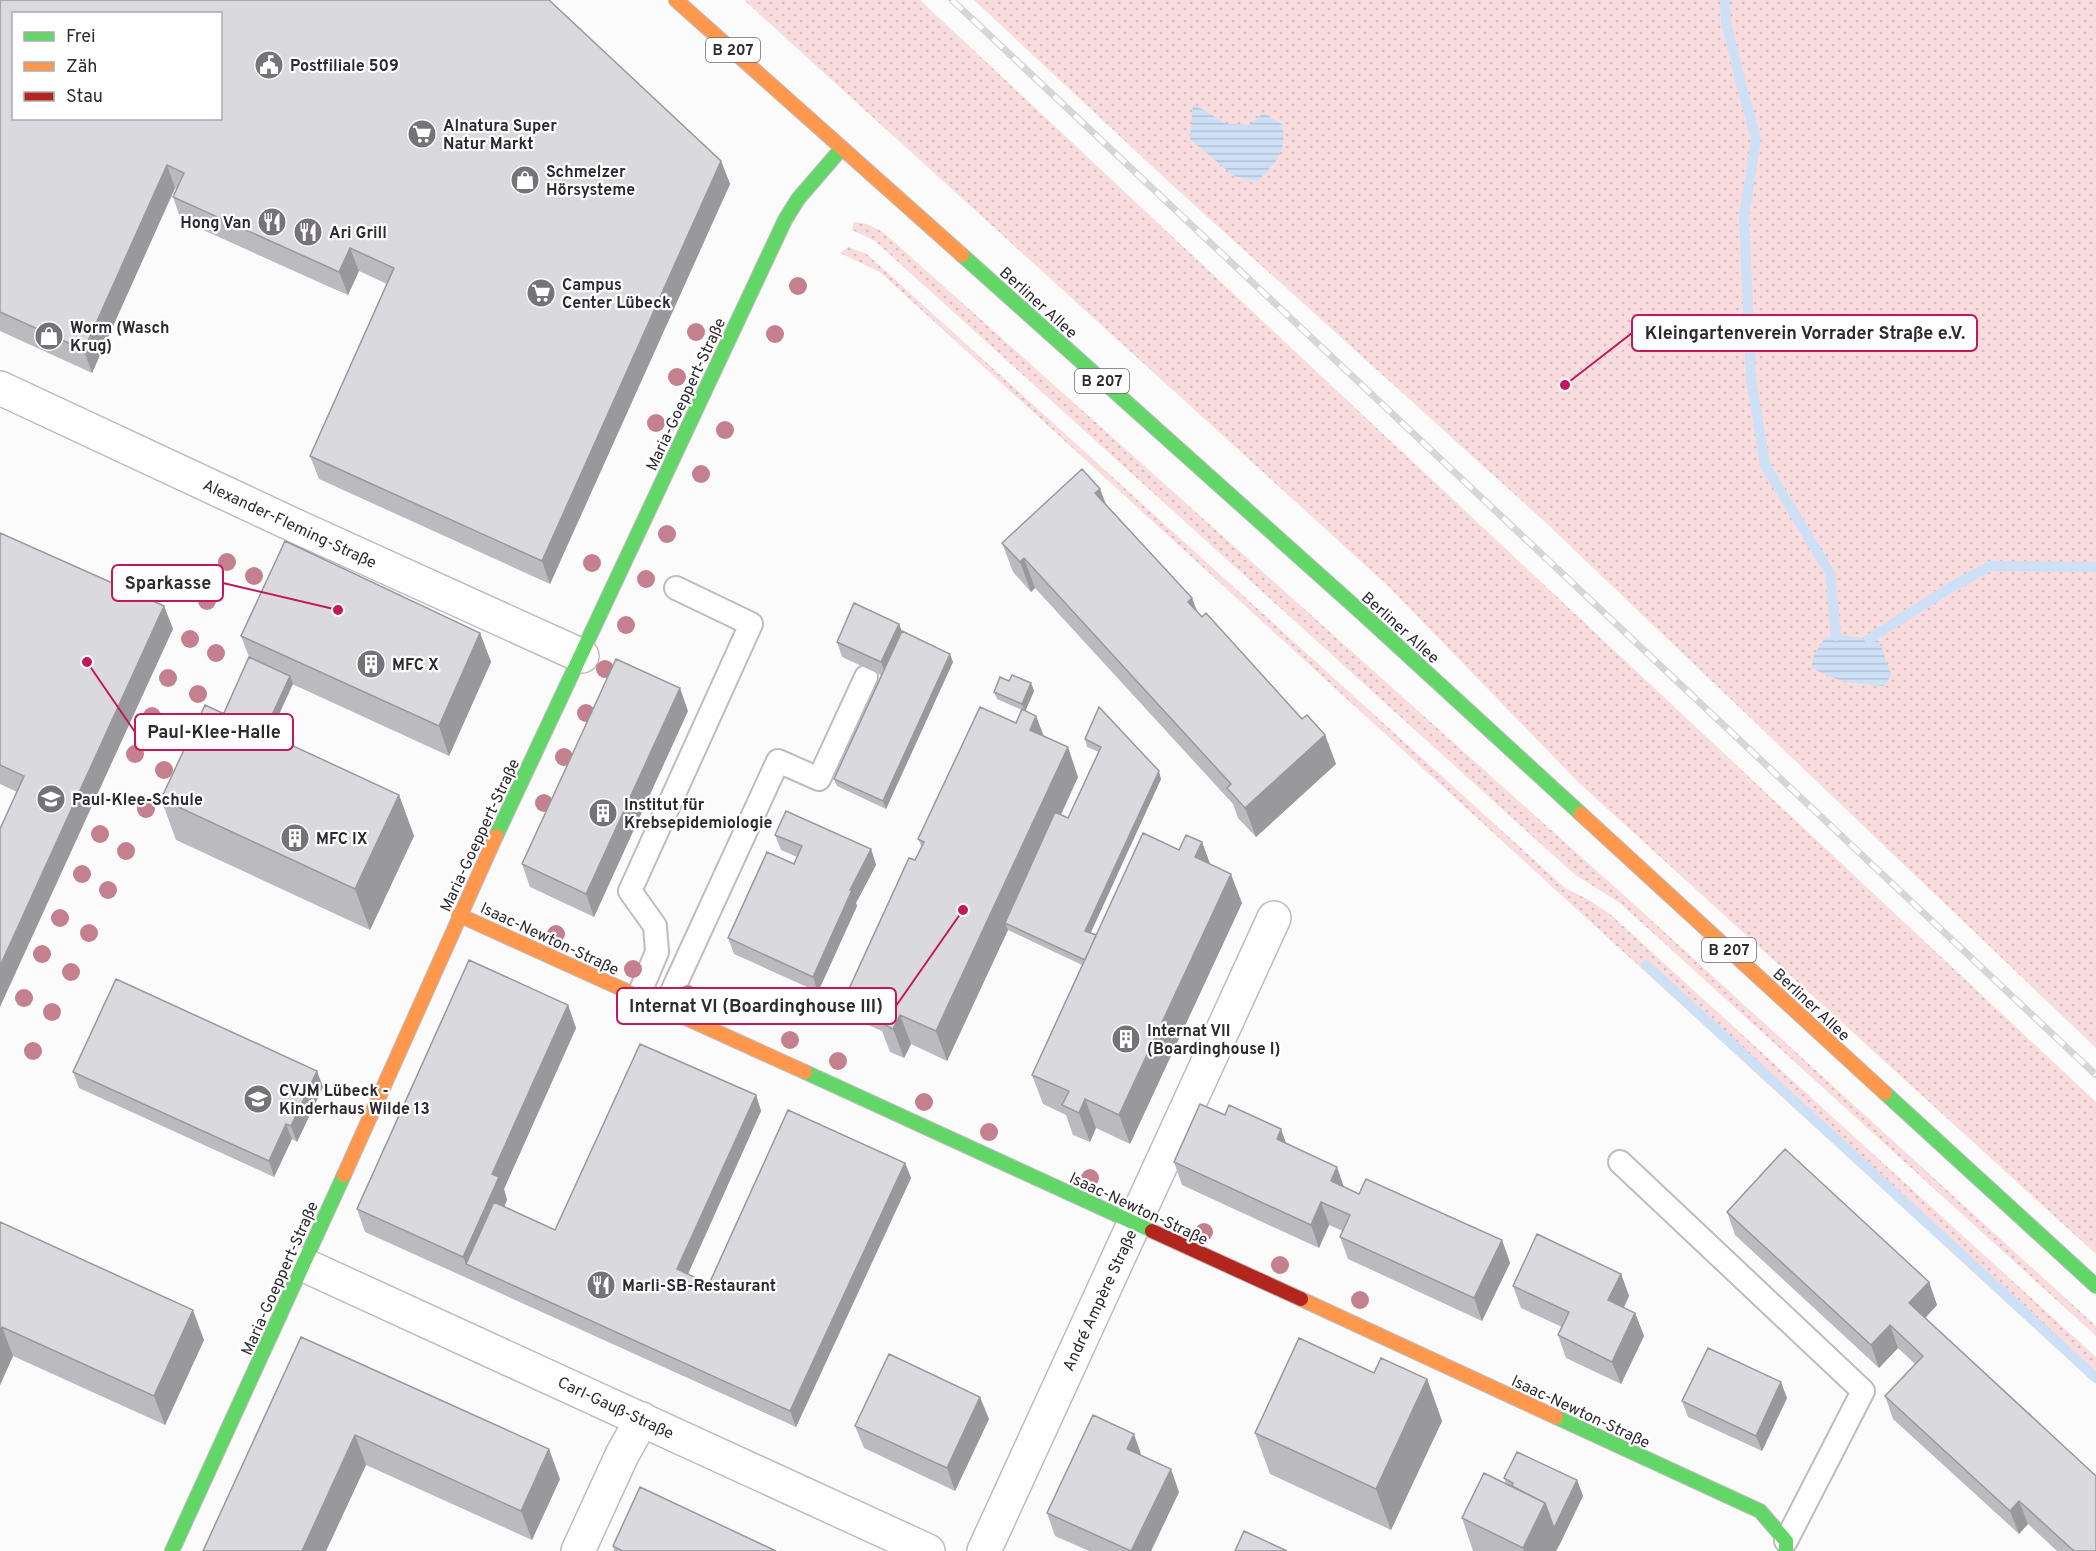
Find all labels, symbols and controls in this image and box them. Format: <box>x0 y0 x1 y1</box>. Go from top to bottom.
legend <box>12 12 222 120</box>
text: Frei <box>66 26 96 49</box>
road number: B 207 <box>706 38 760 62</box>
public building icon: Postfiliale 509 <box>253 49 285 81</box>
text: Zäh <box>66 56 97 79</box>
place label: Postfiliale 509 <box>290 57 399 77</box>
text: Stau <box>66 86 103 109</box>
place label: Alnatura Super Natur Markt <box>443 117 557 155</box>
supermarket icon: Alnatura Super Natur Markt <box>406 118 438 150</box>
place label: Schmelzer Hörsysteme <box>546 163 635 201</box>
shop icon: Schmelzer Hörsysteme <box>509 164 541 196</box>
restaurant icon: Hong Van <box>256 206 288 238</box>
place label: Hong Van <box>180 214 251 234</box>
restaurant icon: Ari Grill <box>292 216 324 248</box>
place label: Ari Grill <box>329 224 387 244</box>
street label: Berliner Allee <box>995 263 1081 344</box>
place label: Campus Center Lübeck <box>562 276 671 314</box>
supermarket icon: Campus Center Lübeck <box>525 277 557 309</box>
street label: Maria-Goeppert-Straße <box>643 315 731 475</box>
callout: Kleingartenverein Vorrader Straße e.V. <box>1632 315 1977 351</box>
place label: Worm (Wasch Krug) <box>70 319 170 357</box>
shop icon: Worm (Wasch Krug) <box>33 320 65 352</box>
text: Kleingartenverein Vorrader Straße e.V. <box>1645 323 1965 346</box>
road number: B 207 <box>1075 369 1129 393</box>
street label: Alexander-Fleming-Straße <box>199 476 379 574</box>
callout: Sparkasse <box>112 565 223 601</box>
text: Sparkasse <box>125 573 211 596</box>
street label: Berliner Allee <box>1357 588 1443 669</box>
building icon: MFC X <box>355 648 387 680</box>
place label: MFC X <box>392 656 439 676</box>
callout: Paul-Klee-Halle <box>135 714 293 750</box>
text: Paul-Klee-Halle <box>147 722 281 745</box>
street label: Maria-Goeppert-Straße <box>437 756 525 916</box>
school or university icon: Paul-Klee-Schule <box>35 783 67 815</box>
place label: Paul-Klee-Schule <box>72 791 203 811</box>
place label: Institut für Krebsepidemiologie <box>624 796 772 834</box>
building icon: Institut für Krebsepidemiologie <box>587 797 619 829</box>
building icon: MFC IX <box>279 822 311 854</box>
place label: MFC IX <box>316 830 368 850</box>
street label: Isaac-Newton-Straße <box>477 899 622 981</box>
road number: B 207 <box>1702 938 1756 962</box>
street label: Berliner Allee <box>1768 965 1853 1046</box>
callout: Internat VI (Boardinghouse III) <box>617 988 896 1024</box>
text: Internat VI (Boardinghouse III) <box>629 996 883 1019</box>
place label: Internat VII (Boardinghouse I) <box>1147 1022 1280 1060</box>
building icon: Internat VII (Boardinghouse I) <box>1110 1023 1142 1055</box>
place label: CVJM Lübeck - Kinderhaus Wilde 13 <box>279 1082 430 1120</box>
school or university icon: CVJM Lübeck - Kinderhaus Wilde 13 <box>242 1083 274 1115</box>
street label: Isaac-Newton-Straße <box>1066 1169 1211 1251</box>
street label: Maria-Goeppert-Straße <box>238 1199 324 1359</box>
street label: André Ampère Straße <box>1059 1227 1142 1375</box>
restaurant icon: Marli-SB-Restaurant <box>585 1269 617 1301</box>
place label: Marli-SB-Restaurant <box>622 1277 776 1297</box>
street label: Isaac-Newton-Straße <box>1508 1372 1653 1454</box>
street label: Carl-Gauß-Straße <box>554 1373 676 1444</box>

